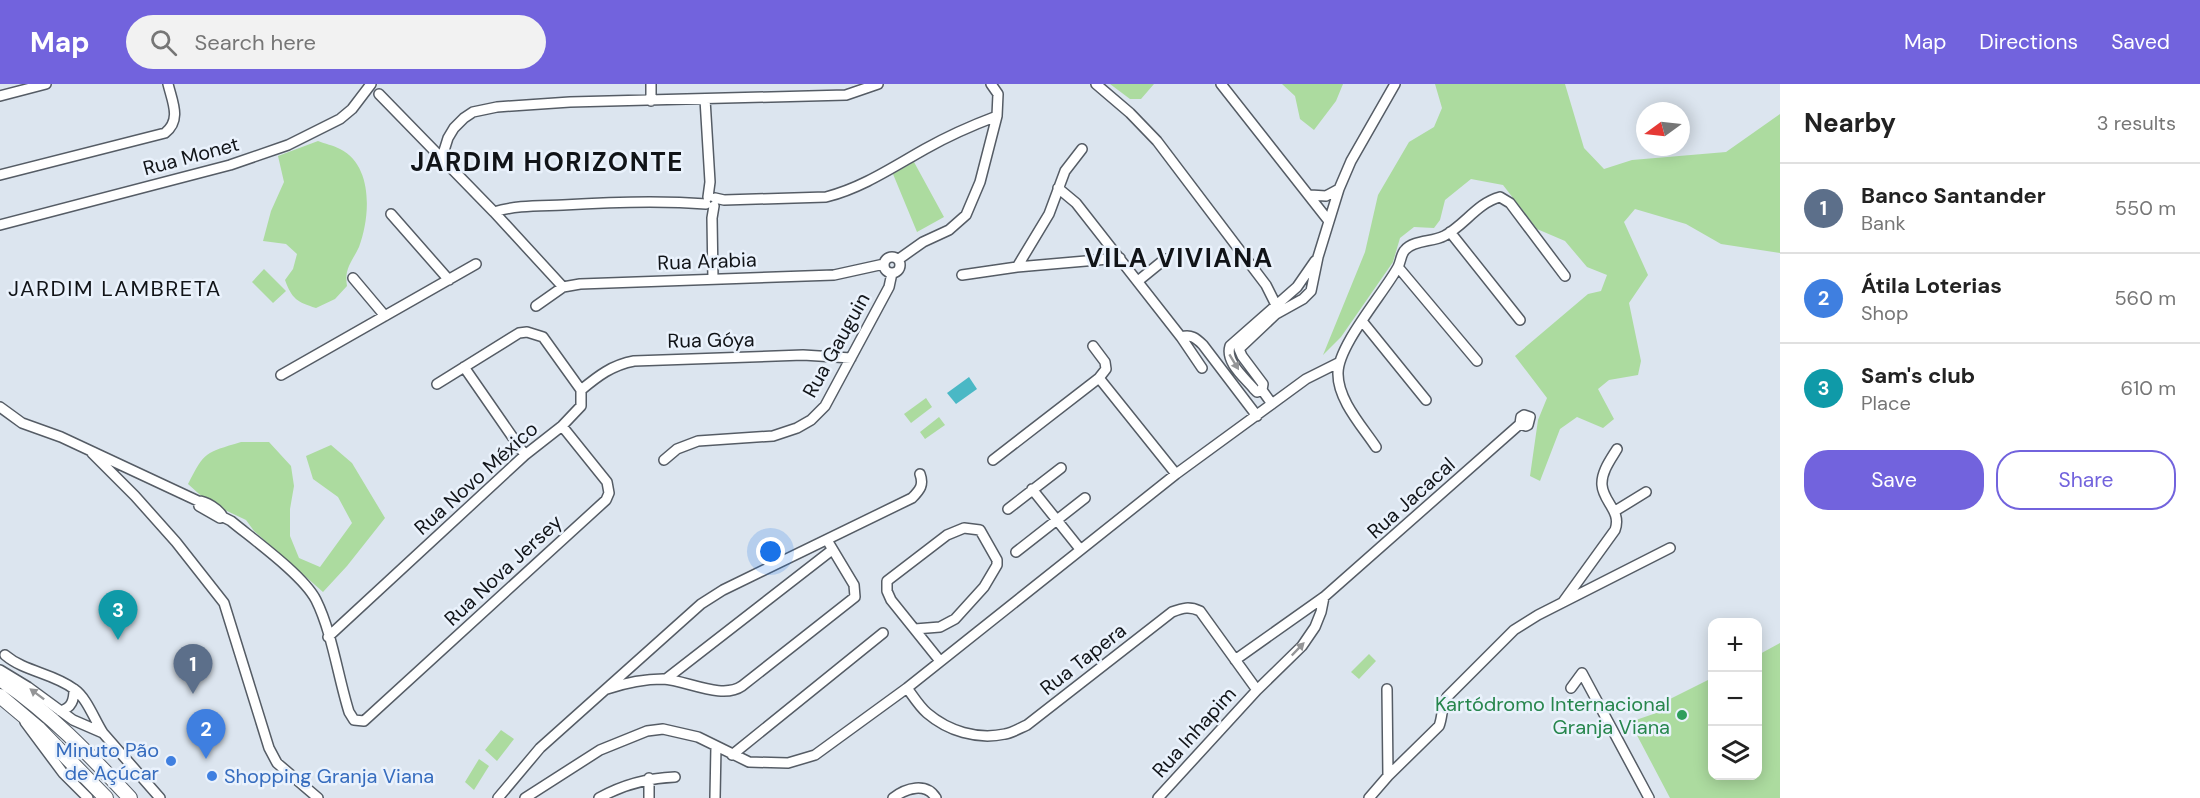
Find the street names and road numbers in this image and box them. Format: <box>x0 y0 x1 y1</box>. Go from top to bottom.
street label: Rua Monet <box>140 131 242 181</box>
street label: Rua Arabia <box>657 246 757 276</box>
street label: Rua Gauguin <box>797 288 875 402</box>
street label: Rua Góya <box>667 326 755 354</box>
street label: Rua Novo México <box>409 416 543 540</box>
street label: Rua Jacacal <box>1362 452 1460 544</box>
street label: Rua Nova Jersey <box>439 509 567 631</box>
street label: Rua Tapera <box>1035 617 1131 701</box>
street label: Rua Inhapim <box>1146 681 1242 783</box>

